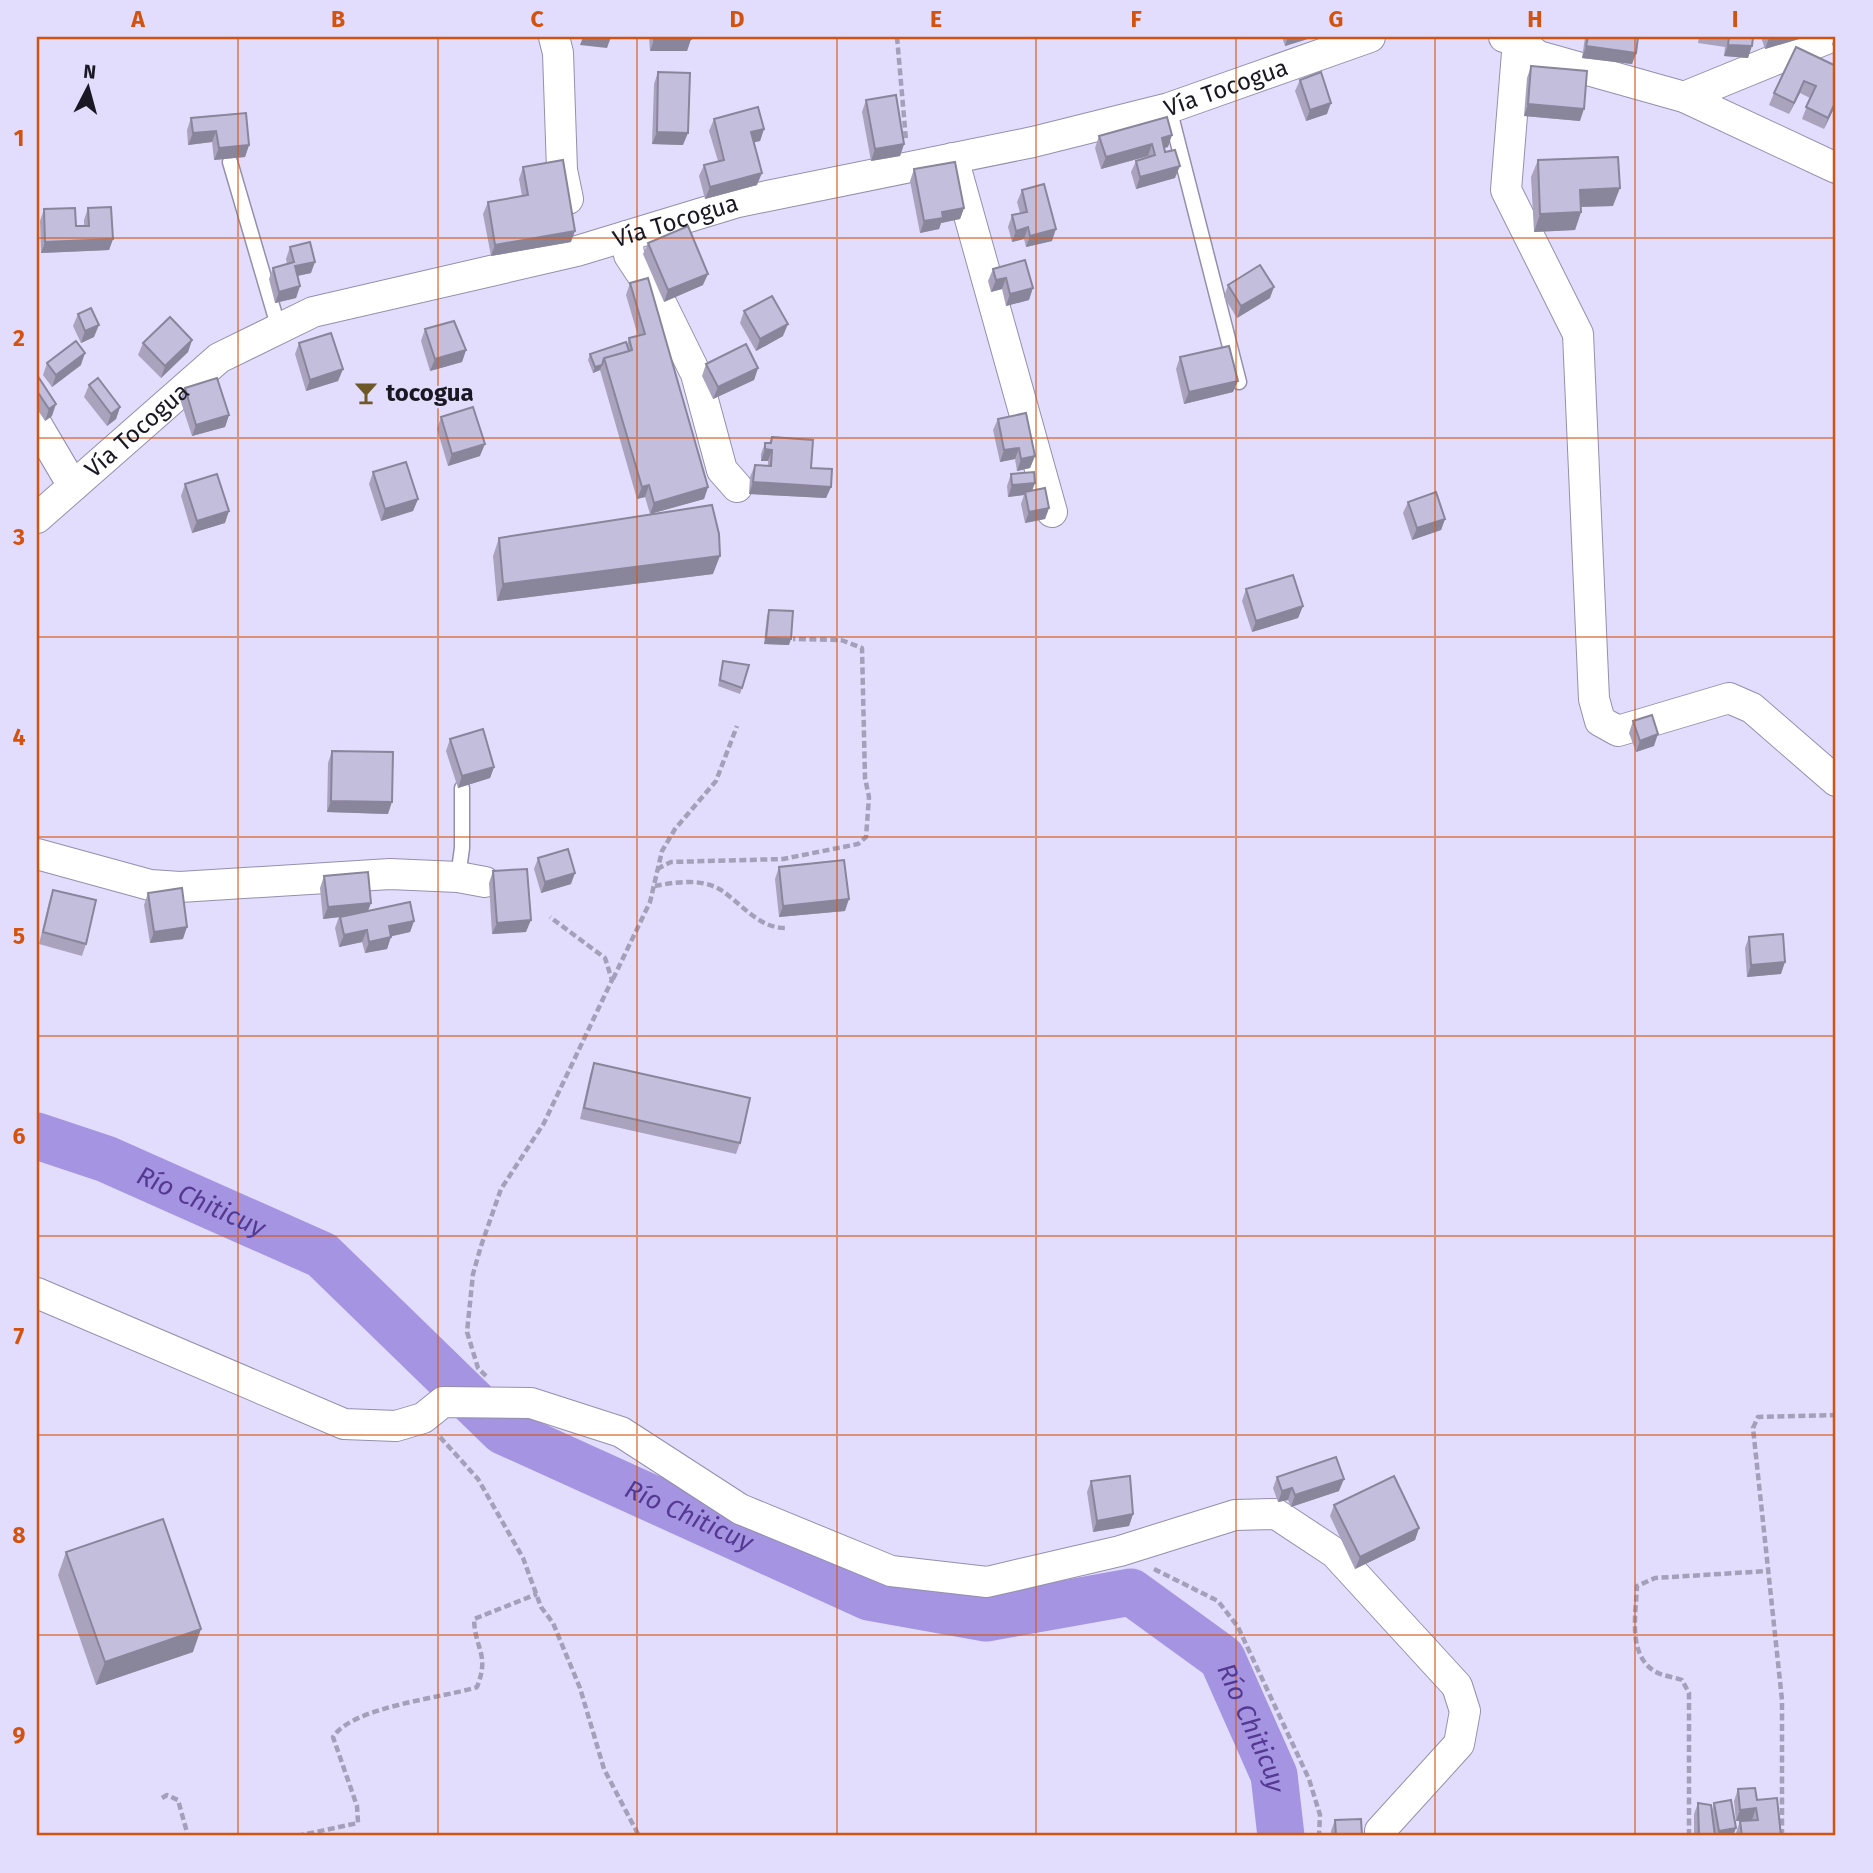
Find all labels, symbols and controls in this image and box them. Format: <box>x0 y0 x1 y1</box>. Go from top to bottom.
text: A <box>130 5 145 33</box>
text: B <box>331 5 345 33</box>
text: C <box>530 5 544 33</box>
text: D <box>730 5 745 33</box>
text: E <box>930 5 942 33</box>
text: F <box>1130 5 1142 33</box>
text: G <box>1329 5 1343 33</box>
text: H <box>1527 5 1543 33</box>
text: I <box>1732 5 1738 33</box>
north arrow <box>52 52 122 122</box>
street label: Vía Tocogua <box>1160 53 1292 123</box>
text: N <box>82 59 97 84</box>
text: 1 <box>14 124 24 152</box>
street label: Vía Tocogua <box>610 189 741 253</box>
text: 2 <box>13 324 25 352</box>
street label: Vía Tocogua <box>79 377 195 483</box>
bar icon: tocogua <box>352 379 380 407</box>
place label: tocogua <box>386 379 474 407</box>
text: 3 <box>12 523 25 551</box>
text: 4 <box>13 723 26 751</box>
text: 5 <box>13 922 25 950</box>
text: 6 <box>13 1122 26 1150</box>
water label: Río Chiticuy <box>132 1160 271 1244</box>
text: 7 <box>14 1322 25 1350</box>
water label: Río Chiticuy <box>620 1473 759 1559</box>
text: 8 <box>12 1521 26 1549</box>
water label: Río Chiticuy <box>1210 1659 1291 1795</box>
text: 9 <box>13 1721 26 1749</box>

